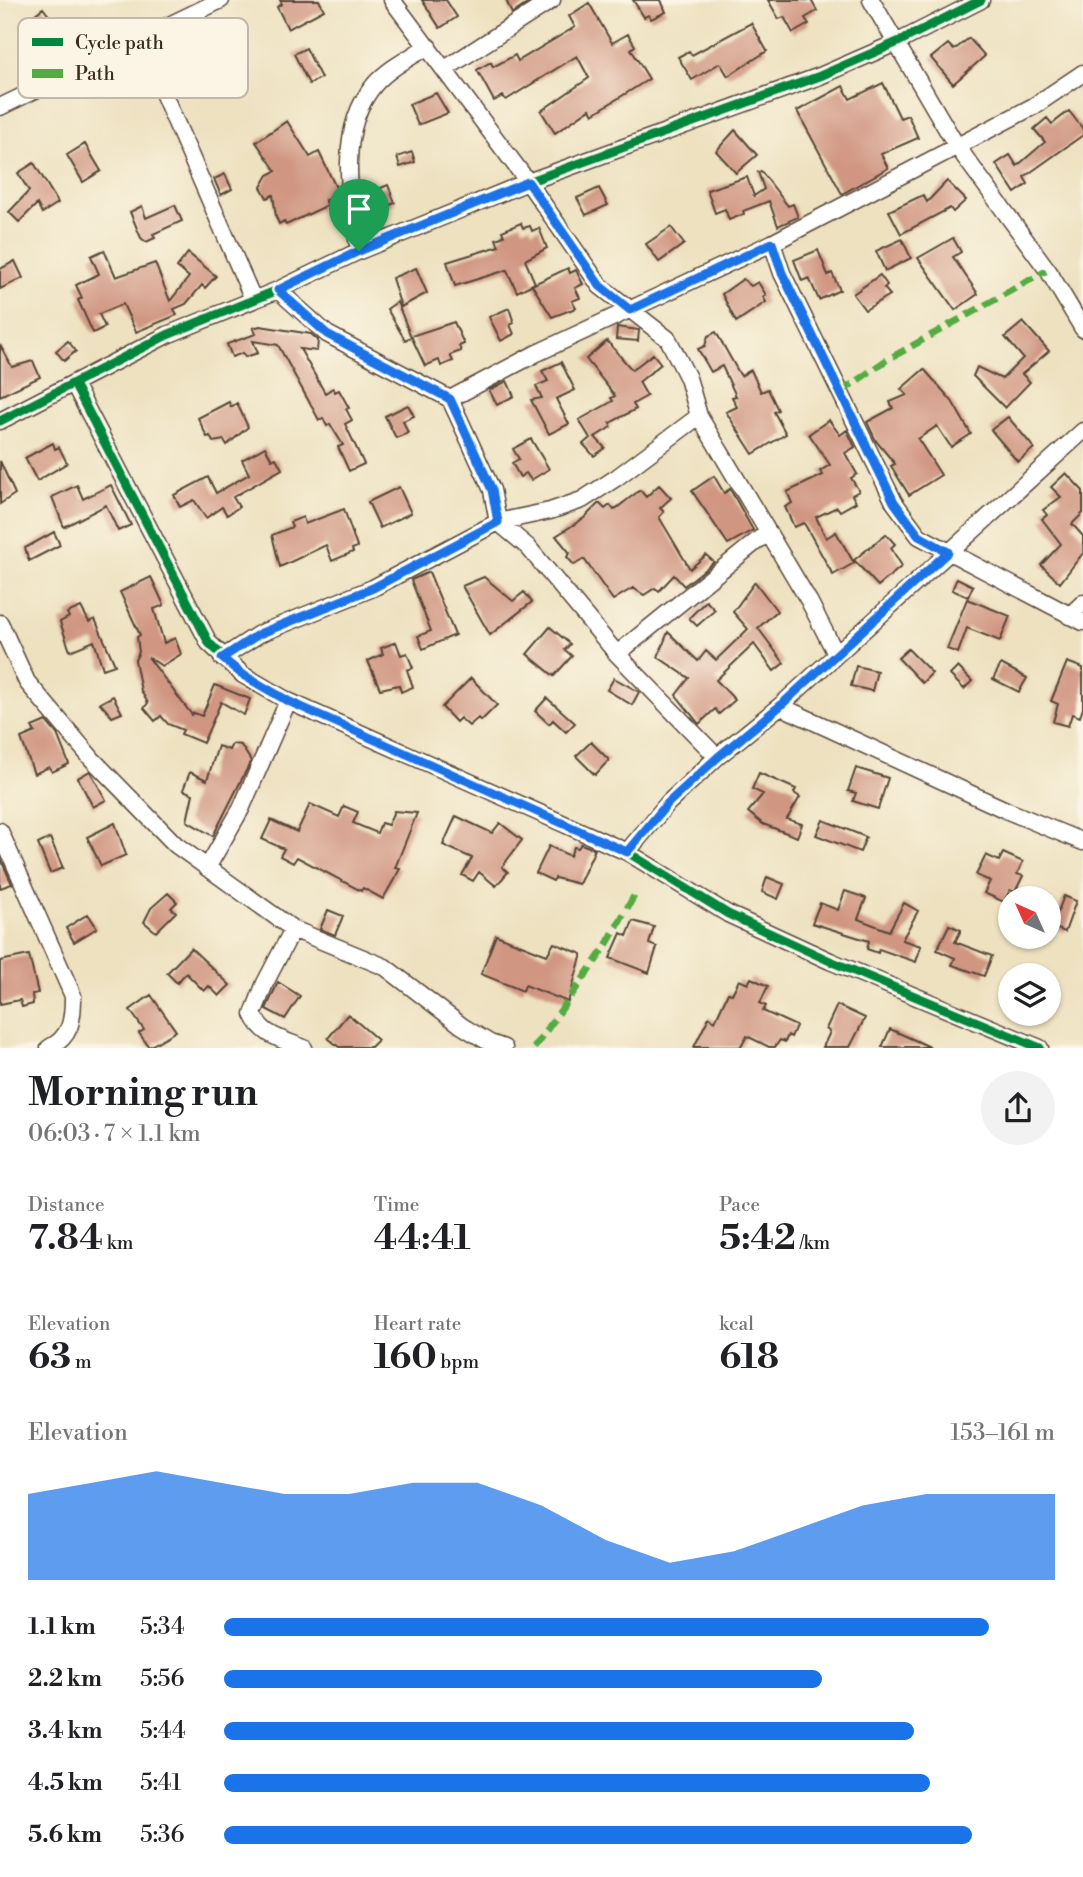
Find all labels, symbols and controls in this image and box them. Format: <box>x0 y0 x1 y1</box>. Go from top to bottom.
legend <box>18 18 248 98</box>
text: Cycle path <box>75 31 164 55</box>
text: Path <box>75 62 115 86</box>
pin <box>329 179 389 251</box>
icon: arrive <box>340 190 378 228</box>
north arrow <box>998 886 1060 948</box>
map controls <box>998 886 1061 1026</box>
button: layers <box>998 963 1061 1026</box>
text: Morning run <box>28 1070 258 1117</box>
button: share <box>981 1071 1055 1145</box>
text: 06:03 · 7 × 1.1 km <box>28 1120 201 1148</box>
text: Distance <box>28 1193 105 1217</box>
text: Time <box>374 1193 419 1217</box>
text: Pace <box>719 1193 760 1217</box>
text: 7.84 <box>28 1217 103 1260</box>
text: 44:41 <box>374 1217 471 1260</box>
text: 5:42 <box>719 1217 796 1260</box>
text: km <box>103 1231 133 1255</box>
text: /km <box>796 1231 830 1255</box>
text: Elevation <box>28 1312 110 1336</box>
text: Heart rate <box>374 1312 461 1336</box>
text: kcal <box>719 1312 754 1336</box>
text: 63 <box>28 1336 71 1379</box>
text: 160 <box>374 1336 437 1379</box>
text: 618 <box>719 1336 779 1379</box>
text: m <box>71 1350 92 1374</box>
text: bpm <box>437 1350 479 1374</box>
text: Elevation <box>28 1419 128 1447</box>
text: 153–161 m <box>950 1419 1055 1447</box>
text: 1.1 km <box>28 1613 96 1641</box>
text: 5:34 <box>140 1613 185 1641</box>
text: 2.2 km <box>28 1665 102 1693</box>
text: 5:56 <box>140 1665 184 1693</box>
text: 3.4 km <box>28 1717 102 1745</box>
text: 5:44 <box>140 1717 186 1745</box>
text: 4.5 km <box>28 1769 103 1797</box>
text: 5:41 <box>140 1769 181 1797</box>
text: 5.6 km <box>28 1821 102 1849</box>
text: 5:36 <box>140 1821 185 1849</box>

